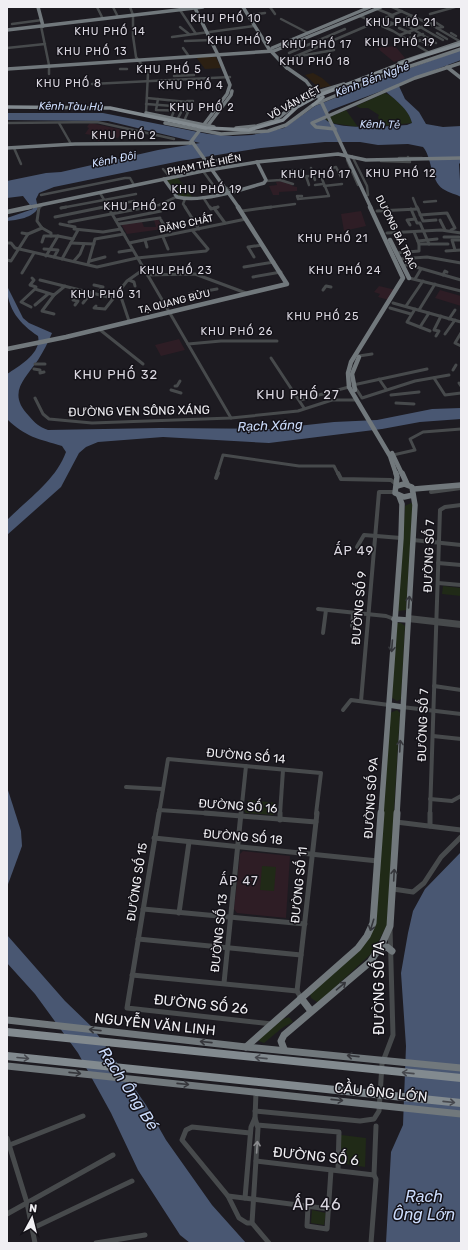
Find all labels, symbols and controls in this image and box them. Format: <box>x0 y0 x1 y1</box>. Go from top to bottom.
district label: KHU PHỐ 10 <box>190 10 262 25</box>
district label: KHU PHỐ 21 <box>365 14 437 29</box>
district label: KHU PHỐ 14 <box>74 23 146 38</box>
district label: KHU PHỐ 9 <box>207 32 273 47</box>
district label: KHU PHỐ 19 <box>364 34 436 49</box>
district label: KHU PHỐ 17 <box>282 36 352 51</box>
district label: KHU PHỐ 13 <box>56 43 128 58</box>
district label: KHU PHỐ 18 <box>279 53 351 68</box>
water label: Kênh Bến Nghé <box>333 58 411 100</box>
district label: KHU PHỐ 5 <box>136 61 202 76</box>
district label: KHU PHỐ 8 <box>36 75 102 90</box>
district label: KHU PHỐ 4 <box>158 77 224 92</box>
street label: VÕ VĂN KIỆT <box>265 82 323 122</box>
water label: Kênh Tàu Hủ <box>39 99 103 114</box>
district label: KHU PHỐ 2 <box>169 99 235 114</box>
water label: Kênh Tẻ <box>360 118 400 131</box>
district label: KHU PHỐ 2 <box>91 127 157 142</box>
water label: Kênh Đôi <box>91 149 138 170</box>
street label: PHẠM THẾ HIỂN <box>166 149 242 178</box>
district label: KHU PHỐ 12 <box>365 165 437 180</box>
district label: KHU PHỐ 17 <box>281 166 351 181</box>
district label: KHU PHỐ 19 <box>171 181 243 196</box>
street label: DƯƠNG BÁ TRẠC <box>373 193 419 272</box>
district label: KHU PHỐ 20 <box>103 198 177 213</box>
street label: ĐẶNG CHẤT <box>157 209 215 236</box>
district label: KHU PHỐ 21 <box>297 230 369 245</box>
district label: KHU PHỐ 23 <box>140 262 213 277</box>
district label: KHU PHỐ 24 <box>308 262 382 277</box>
district label: KHU PHỐ 31 <box>70 286 142 301</box>
street label: TẠ QUANG BỬU <box>137 286 211 317</box>
district label: KHU PHỐ 25 <box>287 308 359 323</box>
district label: KHU PHỐ 26 <box>200 323 274 338</box>
district label: KHU PHỐ 32 <box>74 365 158 382</box>
district label: KHU PHỐ 27 <box>256 385 340 402</box>
street label: ĐƯỜNG VEN SÔNG XÁNG <box>68 402 210 419</box>
water label: Rạch Xáng <box>237 417 303 435</box>
street label: ĐƯỜNG SỐ 7 <box>418 519 437 593</box>
district label: ẤP 49 <box>334 541 374 558</box>
street label: ĐƯỜNG SỐ 9 <box>347 570 369 645</box>
one-way arrow <box>405 596 412 609</box>
one-way arrow <box>389 639 396 652</box>
street label: ĐƯỜNG SỐ 7 <box>412 688 431 762</box>
one-way arrow <box>396 740 404 753</box>
street label: ĐƯỜNG SỐ 14 <box>206 743 287 766</box>
street label: ĐƯỜNG SỐ 9A <box>359 757 381 839</box>
street label: ĐƯỜNG SỐ 16 <box>198 794 278 816</box>
street label: ĐƯỜNG SỐ 18 <box>203 824 283 847</box>
street label: ĐƯỜNG SỐ 15 <box>122 841 150 922</box>
street label: ĐƯỜNG SỐ 11 <box>286 846 310 924</box>
one-way arrow <box>390 869 397 882</box>
district label: ẤP 47 <box>219 871 259 888</box>
street label: ĐƯỜNG SỐ 13 <box>206 893 230 973</box>
one-way arrow <box>368 918 375 931</box>
street label: ĐƯỜNG SỐ 7A <box>368 940 388 1035</box>
one-way arrow <box>336 982 346 991</box>
street label: ĐƯỜNG SỐ 26 <box>153 988 249 1018</box>
street label: NGUYỄN VĂN LINH <box>93 1008 217 1039</box>
one-way arrow <box>89 1026 102 1034</box>
one-way arrow <box>200 1039 213 1046</box>
water label: Rạch Ông Bé <box>95 1042 163 1134</box>
one-way arrow <box>347 1052 360 1060</box>
one-way arrow <box>16 1054 29 1061</box>
one-way arrow <box>255 1054 268 1062</box>
one-way arrow <box>68 1069 81 1076</box>
one-way arrow <box>402 1069 415 1077</box>
street label: CẦU ÔNG LỚN <box>334 1077 429 1106</box>
one-way arrow <box>176 1080 189 1087</box>
one-way arrow <box>330 1096 343 1104</box>
one-way arrow <box>442 1098 455 1106</box>
one-way arrow <box>253 1141 260 1154</box>
street label: ĐƯỜNG SỐ 6 <box>272 1141 360 1169</box>
water label: Rạch Ông Lớn <box>393 1187 455 1224</box>
district label: ẤP 46 <box>292 1193 342 1214</box>
north arrow <box>12 1198 52 1238</box>
text: N <box>28 1202 38 1216</box>

